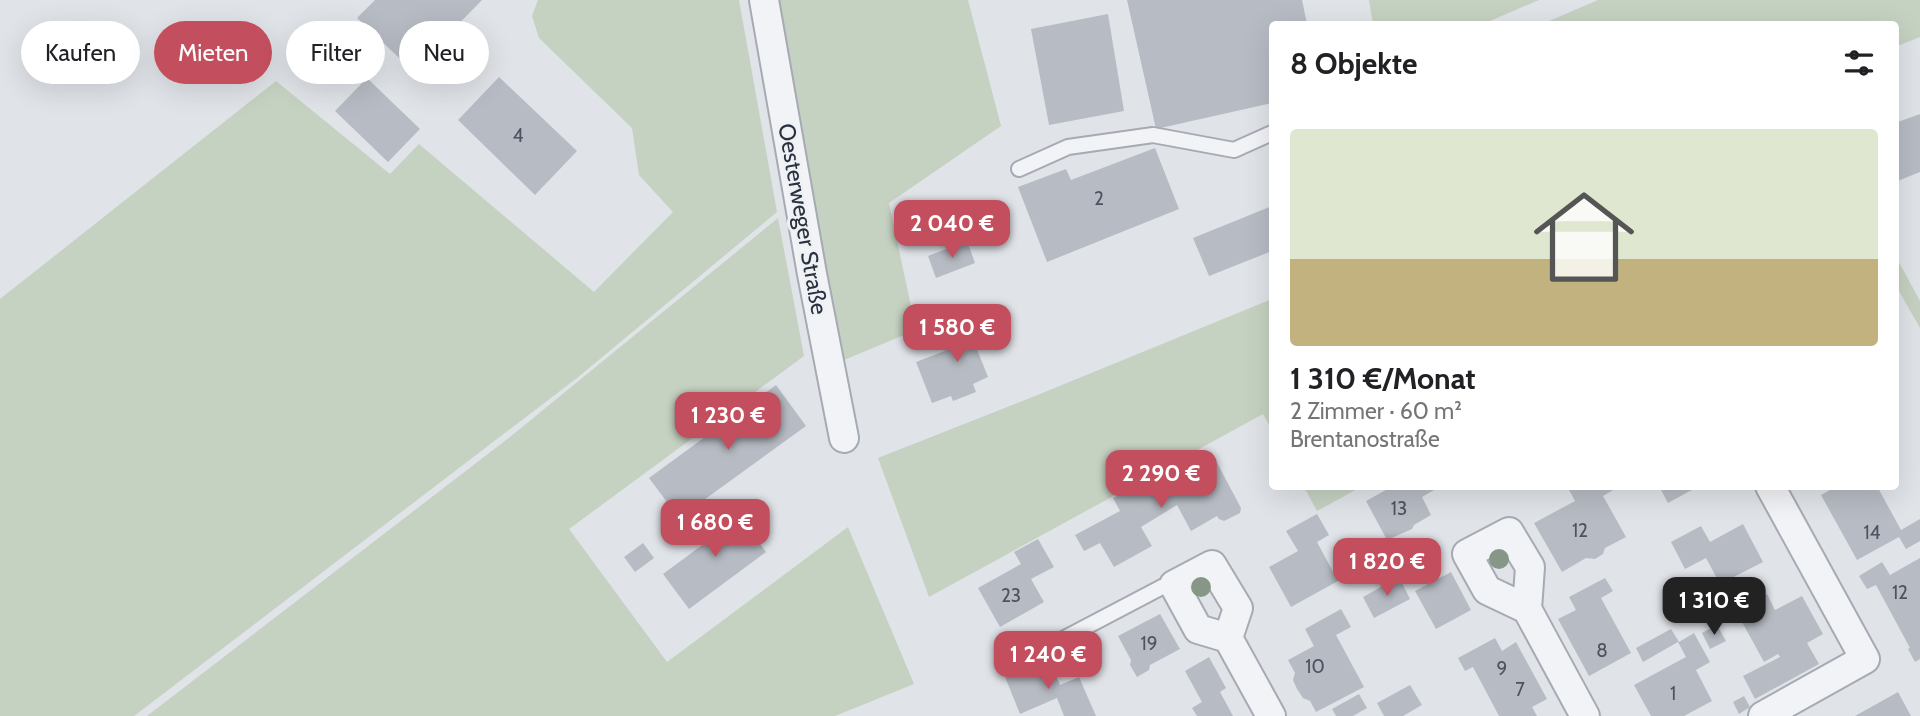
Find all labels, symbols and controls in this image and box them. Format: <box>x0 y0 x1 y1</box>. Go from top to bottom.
chip: Kaufen <box>21 21 140 84</box>
chip: Mieten <box>154 21 272 84</box>
chip: Filter <box>286 21 385 84</box>
chip: Neu <box>399 21 489 84</box>
icon: filters <box>1840 44 1878 82</box>
text: 8 Objekte <box>1290 45 1418 82</box>
street label: Oesterweger Straße <box>772 121 834 317</box>
house number: 4 <box>513 124 524 147</box>
icon: home <box>1521 174 1647 300</box>
house number: 2 <box>1094 187 1104 210</box>
pin: 2 040 € <box>887 201 1017 260</box>
text: 2 040 € <box>910 209 994 237</box>
pin: 1 580 € <box>892 304 1022 364</box>
text: 1 580 € <box>919 313 995 341</box>
text: 1 310 €/Monat <box>1290 360 1476 397</box>
pin: 1 230 € <box>663 392 793 452</box>
text: 2 Zimmer · 60 m² <box>1290 397 1462 425</box>
text: 1 230 € <box>691 401 765 429</box>
text: Brentanostraße <box>1290 425 1440 453</box>
pin: 2 290 € <box>1096 450 1226 510</box>
text: 2 290 € <box>1122 459 1200 487</box>
house number: 13 <box>1391 497 1407 520</box>
pin: 1 680 € <box>650 500 780 559</box>
text: 1 680 € <box>677 508 753 536</box>
house number: 12 <box>1572 519 1588 542</box>
house number: 14 <box>1863 521 1881 544</box>
pin: 1 820 € <box>1322 538 1452 598</box>
text: 1 820 € <box>1349 547 1425 575</box>
pin: 1 310 € <box>1649 578 1779 637</box>
house number: 12 <box>1892 581 1908 604</box>
house number: 23 <box>1001 584 1021 607</box>
text: 1 310 € <box>1679 586 1749 614</box>
pin: 1 240 € <box>983 632 1113 691</box>
house number: 19 <box>1141 632 1158 655</box>
house number: 8 <box>1596 639 1608 662</box>
text: 1 240 € <box>1010 640 1086 668</box>
house number: 10 <box>1305 655 1325 678</box>
house number: 9 <box>1497 657 1507 680</box>
house number: 7 <box>1515 678 1525 701</box>
house number: 1 <box>1670 682 1676 705</box>

